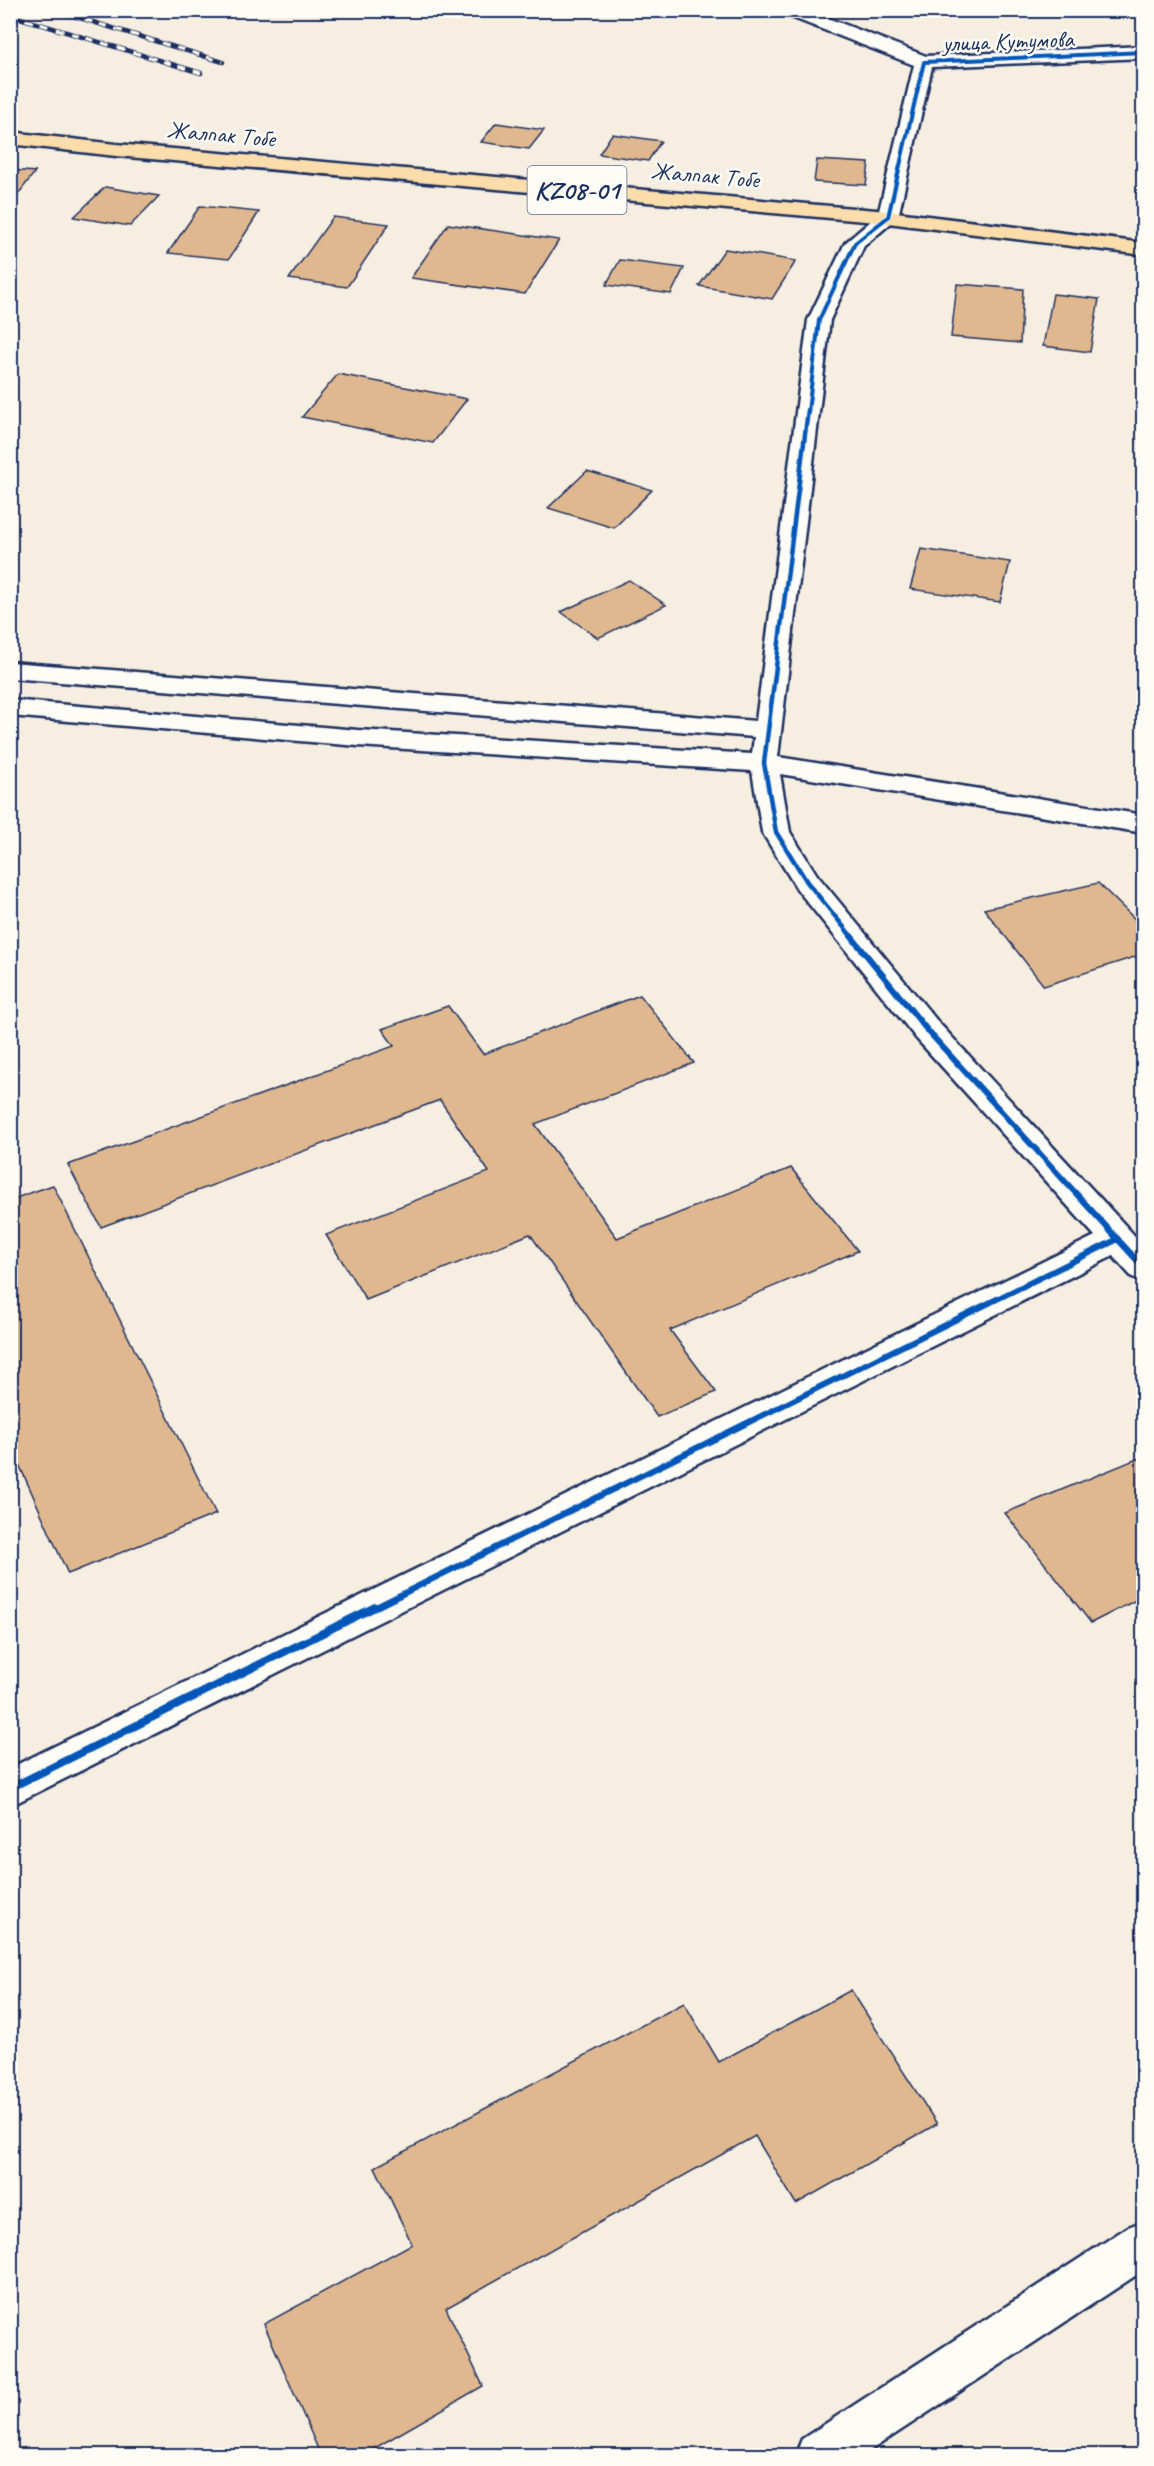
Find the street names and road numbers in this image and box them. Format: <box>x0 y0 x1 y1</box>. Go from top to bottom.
street label: улица Кутумова <box>940 24 1076 58</box>
street label: Жалпак Тобе <box>166 114 278 154</box>
street label: Жалпак Тобе <box>650 155 762 195</box>
road number: KZ08-01 <box>528 166 626 214</box>

